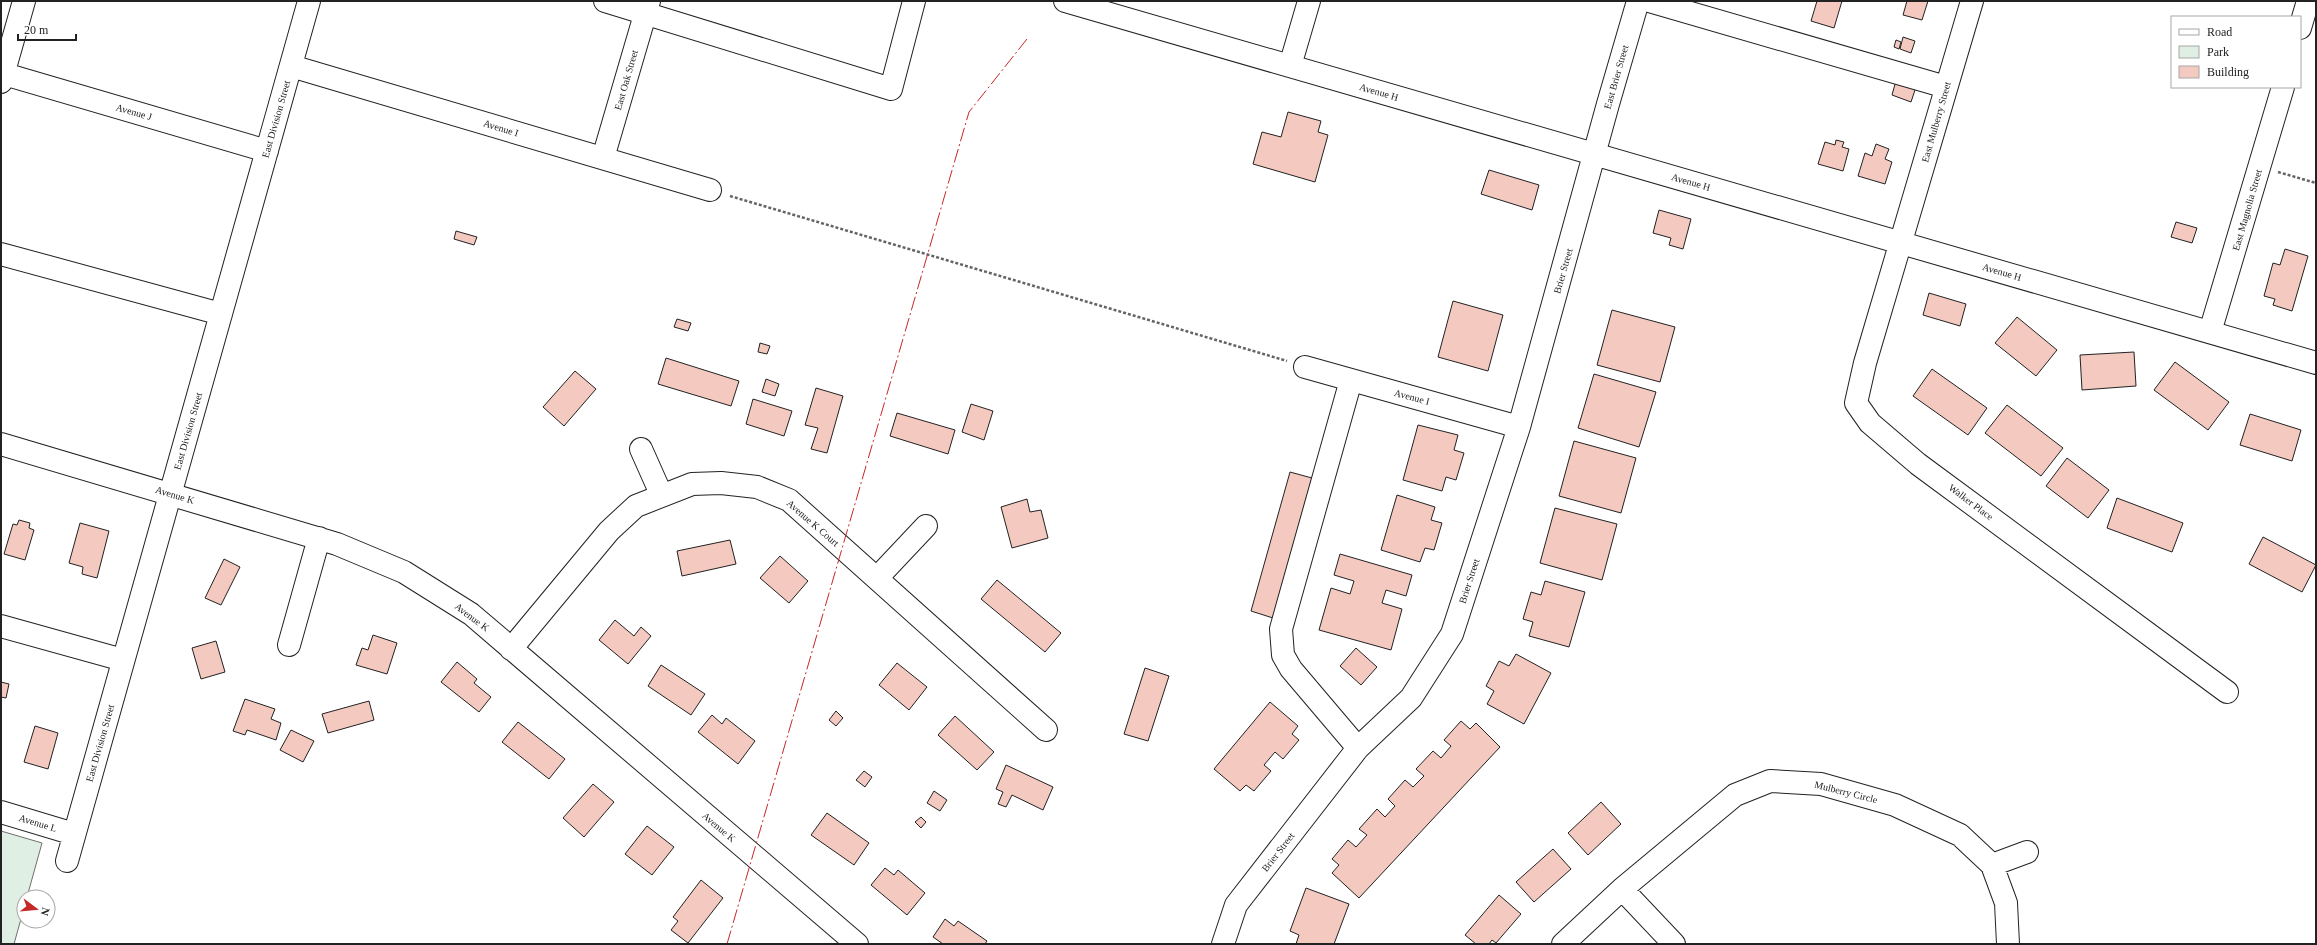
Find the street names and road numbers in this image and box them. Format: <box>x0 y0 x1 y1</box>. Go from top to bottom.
street label: East Brier Street <box>1602 44 1630 110</box>
street label: East Oak Street <box>612 48 640 111</box>
street label: East Division Street <box>260 79 292 159</box>
street label: East Mulberry Street <box>1919 80 1953 164</box>
street label: Avenue H <box>1358 81 1400 103</box>
street label: Avenue J <box>115 102 153 122</box>
street label: Avenue I <box>482 117 520 139</box>
street label: East Magnolia Street <box>2230 168 2264 252</box>
street label: Avenue H <box>1670 171 1712 193</box>
street label: Brier Street <box>1551 247 1575 295</box>
street label: Avenue H <box>1981 261 2023 283</box>
street label: Avenue I <box>1393 387 1431 407</box>
street label: East Division Street <box>172 391 204 471</box>
street label: Walker Place <box>1947 482 1996 523</box>
street label: Avenue K <box>154 484 197 506</box>
street label: Avenue K Court <box>785 497 841 549</box>
street label: Brier Street <box>1457 557 1481 605</box>
street label: Avenue K <box>453 601 492 634</box>
street label: East Division Street <box>84 703 116 783</box>
street label: Mulberry Circle <box>1813 779 1879 805</box>
street label: Avenue K <box>700 810 738 845</box>
street label: Avenue L <box>18 812 58 834</box>
street label: Brier Street <box>1259 830 1297 874</box>

